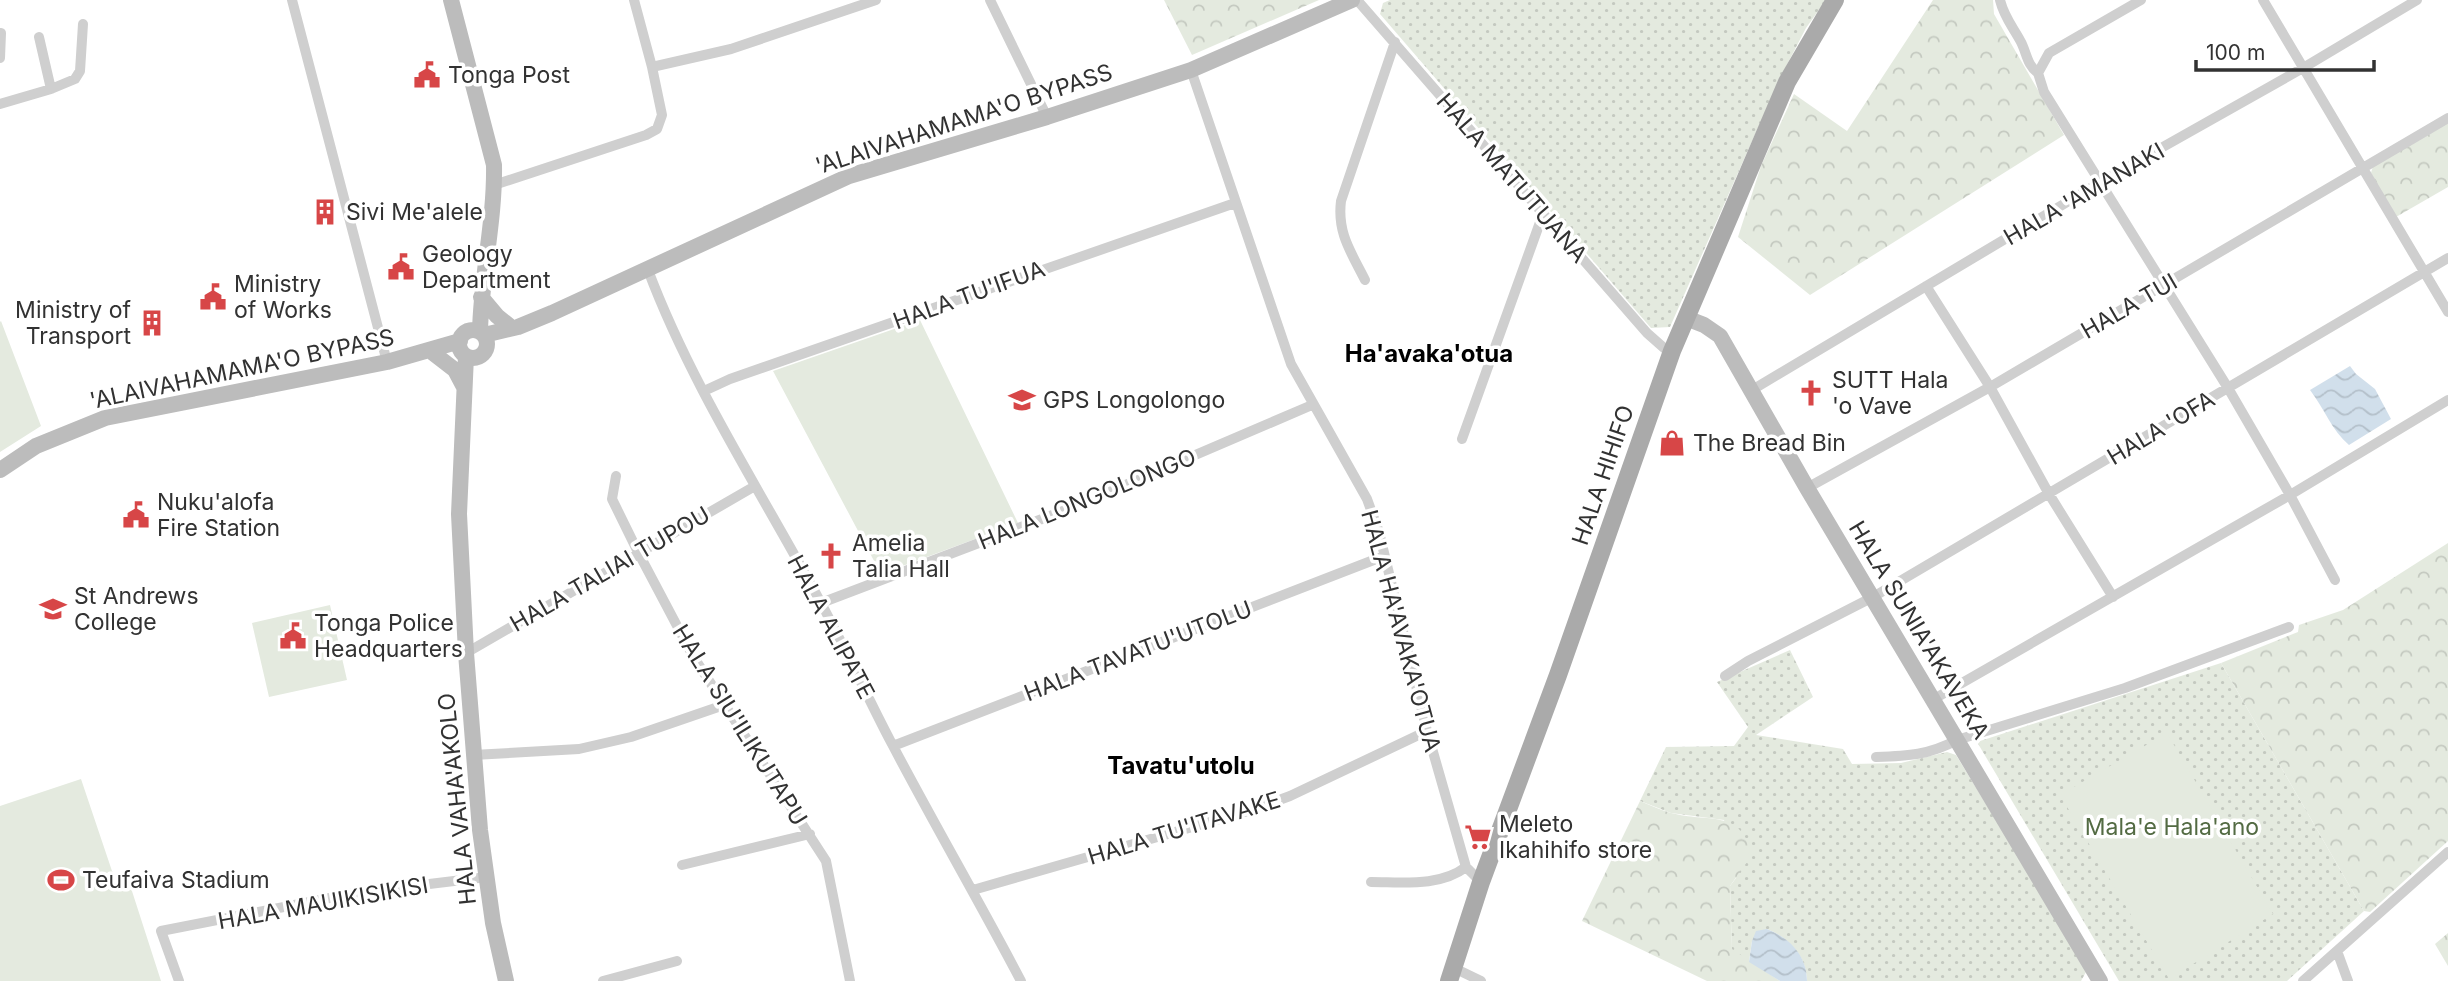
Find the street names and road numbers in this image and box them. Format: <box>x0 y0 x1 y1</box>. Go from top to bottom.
street label: 'ALAIVAHAMAMA'O BYPASS <box>812 58 1116 180</box>
street label: HALA MATUTUANA <box>1431 87 1593 269</box>
street label: HALA 'AMANAKI <box>1999 137 2169 251</box>
street label: HALA TU'IFUA <box>889 255 1049 335</box>
street label: HALA TUI <box>2076 267 2182 345</box>
street label: 'ALAIVAHAMAMA'O BYPASS <box>87 323 397 415</box>
street label: HALA 'OFA <box>2102 385 2220 471</box>
street label: HALA HIHIFO <box>1566 401 1640 549</box>
street label: HALA LONGOLONGO <box>974 443 1200 555</box>
street label: HALA TALIAI TUPOU <box>505 500 715 638</box>
street label: HALA HA'AVAKA'OTUA <box>1355 507 1447 755</box>
street label: HALA SUNIA'AKAVEKA <box>1843 516 1995 744</box>
street label: HALA ALIPATE <box>781 550 881 704</box>
street label: HALA TAVATU'UTOLU <box>1020 595 1256 707</box>
street label: HALA SIU'ILIKUTAPU <box>667 619 813 831</box>
street label: HALA VAHA'AKOLO <box>432 692 482 906</box>
street label: HALA TU'ITAVAKE <box>1084 785 1284 871</box>
street label: HALA MAUIKISIKISI <box>216 871 430 935</box>

